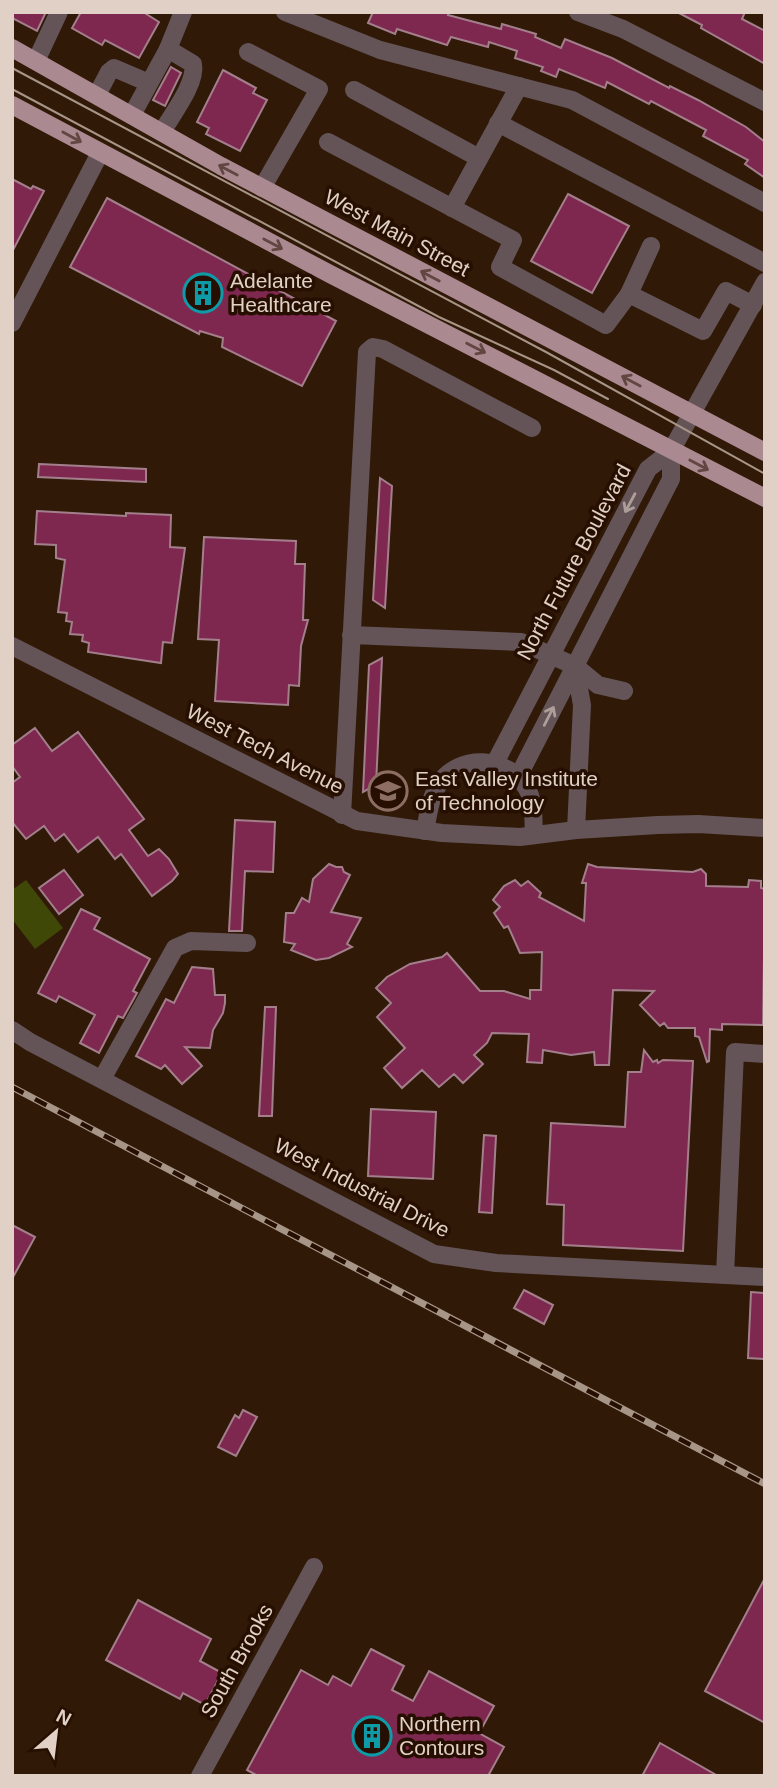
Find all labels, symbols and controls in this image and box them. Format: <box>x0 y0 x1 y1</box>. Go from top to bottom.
one-way arrow <box>61 131 82 145</box>
one-way arrow <box>218 163 239 176</box>
street label: West Main Street <box>321 185 474 281</box>
one-way arrow <box>262 238 283 251</box>
one-way arrow <box>420 268 440 282</box>
place label: Adelante Healthcare <box>230 269 332 316</box>
building icon: Adelante Healthcare <box>182 272 224 314</box>
one-way arrow <box>465 341 485 355</box>
one-way arrow <box>621 374 642 388</box>
one-way arrow <box>688 459 708 473</box>
street label: North Future Boulevard <box>512 460 635 664</box>
one-way arrow <box>622 492 636 513</box>
street label: West Tech Avenue <box>183 699 347 798</box>
one-way arrow <box>543 706 556 727</box>
place label: East Valley Institute of Technology <box>415 767 598 814</box>
school or university icon: East Valley Institute of Technology <box>367 770 409 812</box>
street label: West Industrial Drive <box>271 1133 454 1242</box>
street label: South Brooks <box>196 1600 277 1721</box>
north arrow <box>21 1697 91 1767</box>
text: N <box>53 1705 75 1730</box>
place label: Northern Contours <box>399 1712 484 1759</box>
building icon: Northern Contours <box>351 1715 393 1757</box>

